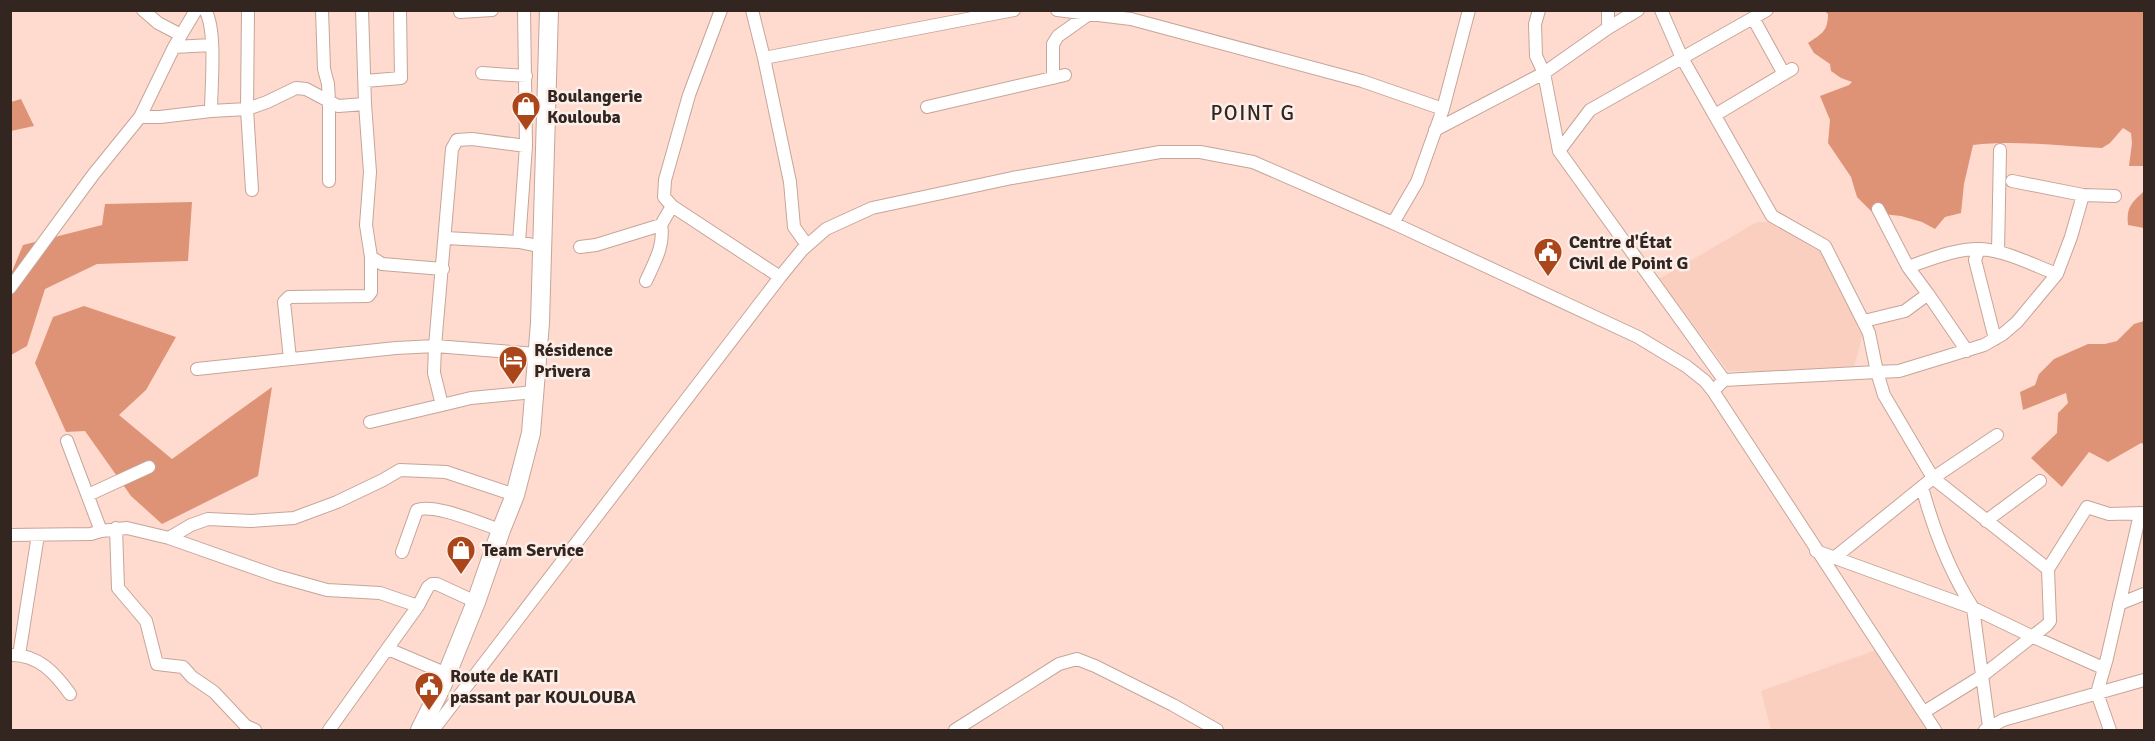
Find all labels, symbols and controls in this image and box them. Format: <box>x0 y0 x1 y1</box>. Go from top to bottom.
place label: Boulangerie Koulouba <box>547 85 643 128</box>
shop icon: Boulangerie Koulouba <box>510 90 542 132</box>
district label: POINT G <box>1210 100 1296 126</box>
place label: Centre d'État Civil de Point G <box>1569 231 1688 274</box>
public building icon: Centre d'État Civil de Point G <box>1532 236 1564 278</box>
place label: Résidence Privera <box>534 339 613 382</box>
hotel icon: Résidence Privera <box>497 344 529 386</box>
shop icon: Team Service <box>445 534 477 576</box>
place label: Team Service <box>482 539 584 561</box>
place label: Route de KATI passant par KOULOUBA <box>450 665 636 708</box>
public building icon: Route de KATI passant par KOULOUBA <box>413 670 445 712</box>

